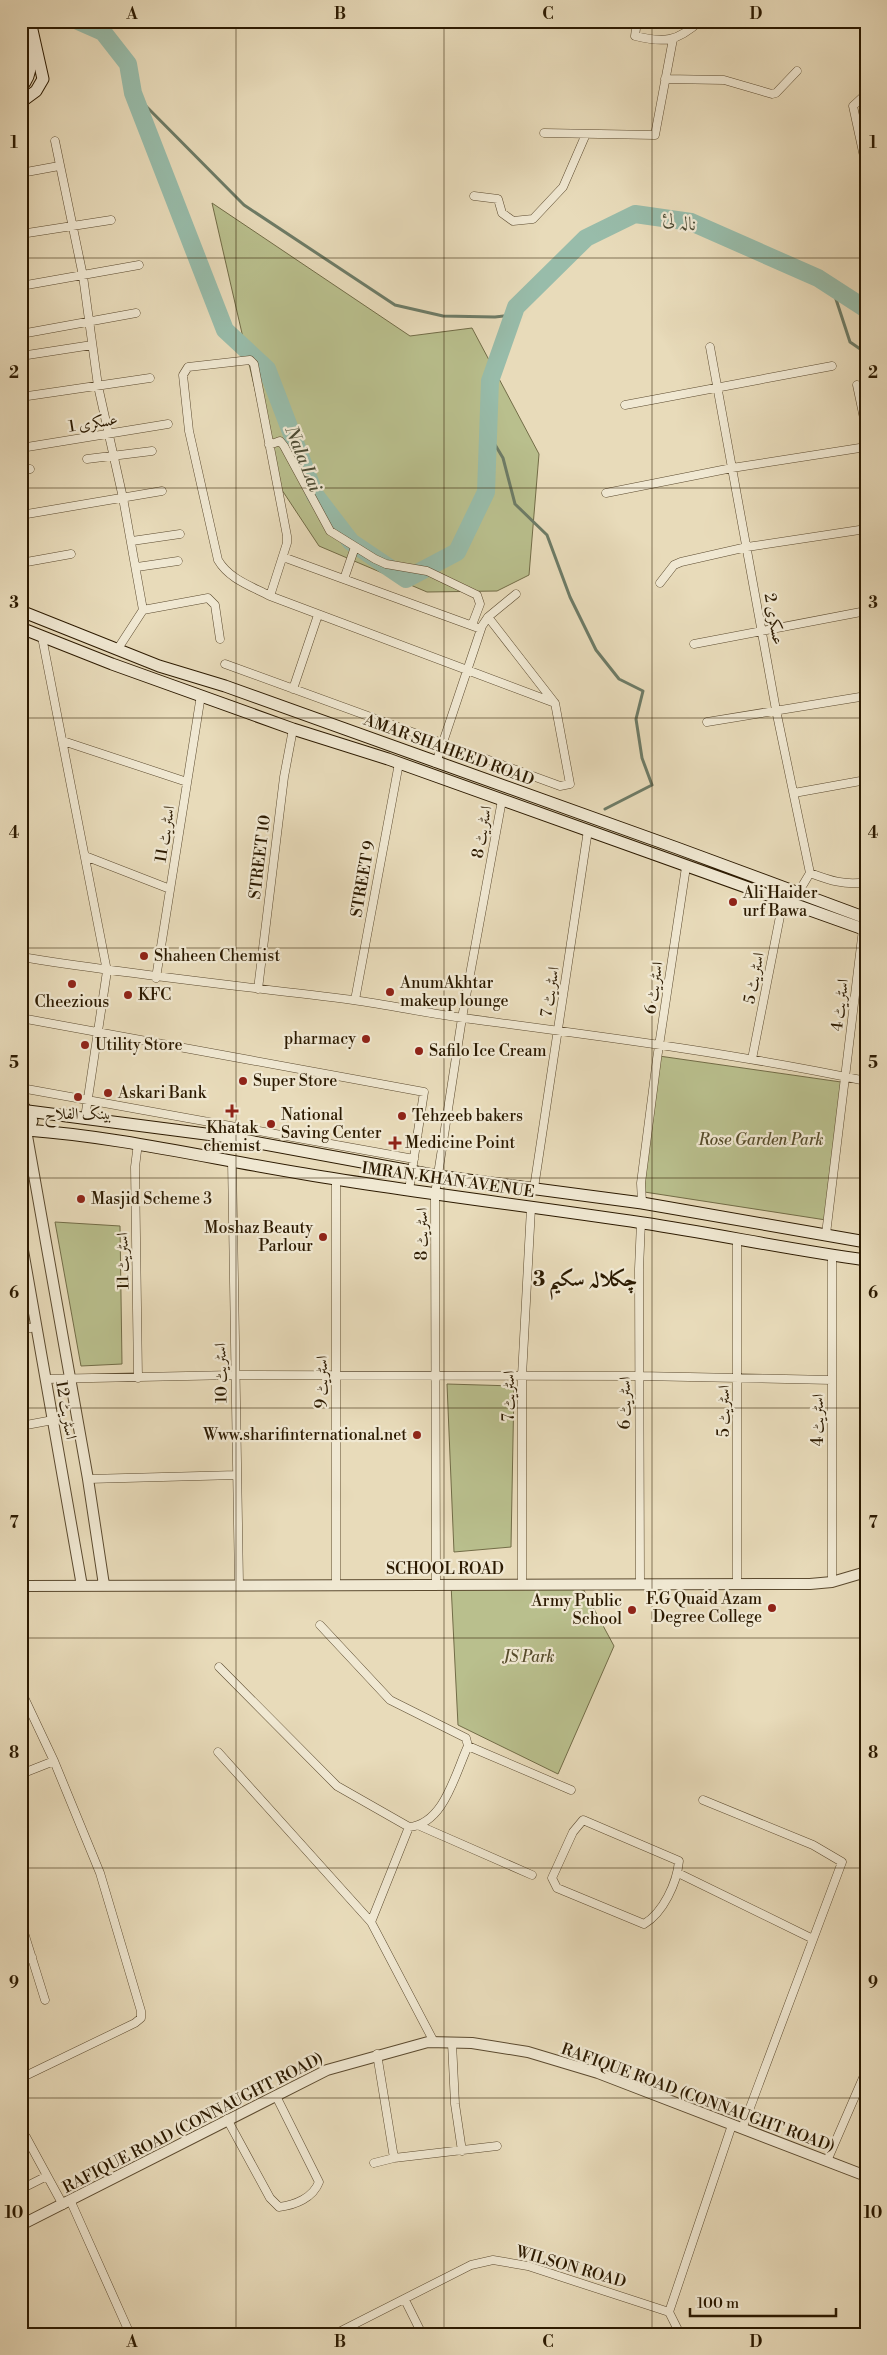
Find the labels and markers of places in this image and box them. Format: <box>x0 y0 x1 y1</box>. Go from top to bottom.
place label: Ali Haider urf Bawa <box>742 883 818 921</box>
marker: Ali Haider urf Bawa <box>727 896 739 908</box>
place label: Shaheen Chemist <box>154 946 280 966</box>
marker: Shaheen Chemist <box>138 950 150 962</box>
place label: AnumAkhtar makeup lounge <box>399 973 509 1011</box>
marker: Cheezious <box>66 978 78 990</box>
place label: KFC <box>138 985 171 1005</box>
marker: AnumAkhtar makeup lounge <box>384 986 396 998</box>
marker: KFC <box>122 989 134 1001</box>
place label: Cheezious <box>35 992 109 1012</box>
place label: pharmacy <box>284 1029 356 1049</box>
marker: pharmacy <box>360 1033 372 1045</box>
place label: Utility Store <box>95 1035 183 1055</box>
marker: Utility Store <box>79 1039 91 1051</box>
place label: Safilo Ice Cream <box>429 1041 547 1061</box>
marker: Safilo Ice Cream <box>413 1045 425 1057</box>
place label: Super Store <box>253 1071 337 1091</box>
marker: Super Store <box>237 1075 249 1087</box>
place label: Askari Bank <box>117 1083 208 1103</box>
marker: Askari Bank <box>102 1087 114 1099</box>
marker: بینک الفلاح <box>72 1091 84 1103</box>
place label: بینک الفلاح <box>45 1104 111 1128</box>
marker: Khatak chemist <box>226 1105 238 1117</box>
place label: National Saving Center <box>281 1105 382 1143</box>
place label: Tehzeeb bakers <box>412 1106 523 1126</box>
marker: Tehzeeb bakers <box>396 1110 408 1122</box>
place label: Khatak chemist <box>203 1118 261 1156</box>
marker: National Saving Center <box>265 1118 277 1130</box>
place label: Medicine Point <box>405 1133 516 1153</box>
marker: Medicine Point <box>389 1137 401 1149</box>
place label: Masjid Scheme 3 <box>91 1189 212 1209</box>
marker: Masjid Scheme 3 <box>75 1193 87 1205</box>
place label: Moshaz Beauty Parlour <box>204 1218 313 1256</box>
marker: Moshaz Beauty Parlour <box>317 1231 329 1243</box>
place label: Www.sharifinternational.net <box>202 1425 407 1445</box>
marker: Www.sharifinternational.net <box>411 1429 423 1441</box>
place label: F.G Quaid Azam Degree College <box>646 1589 762 1627</box>
place label: Army Public School <box>530 1591 622 1629</box>
marker: F.G Quaid Azam Degree College <box>766 1602 778 1614</box>
marker: Army Public School <box>626 1604 638 1616</box>

